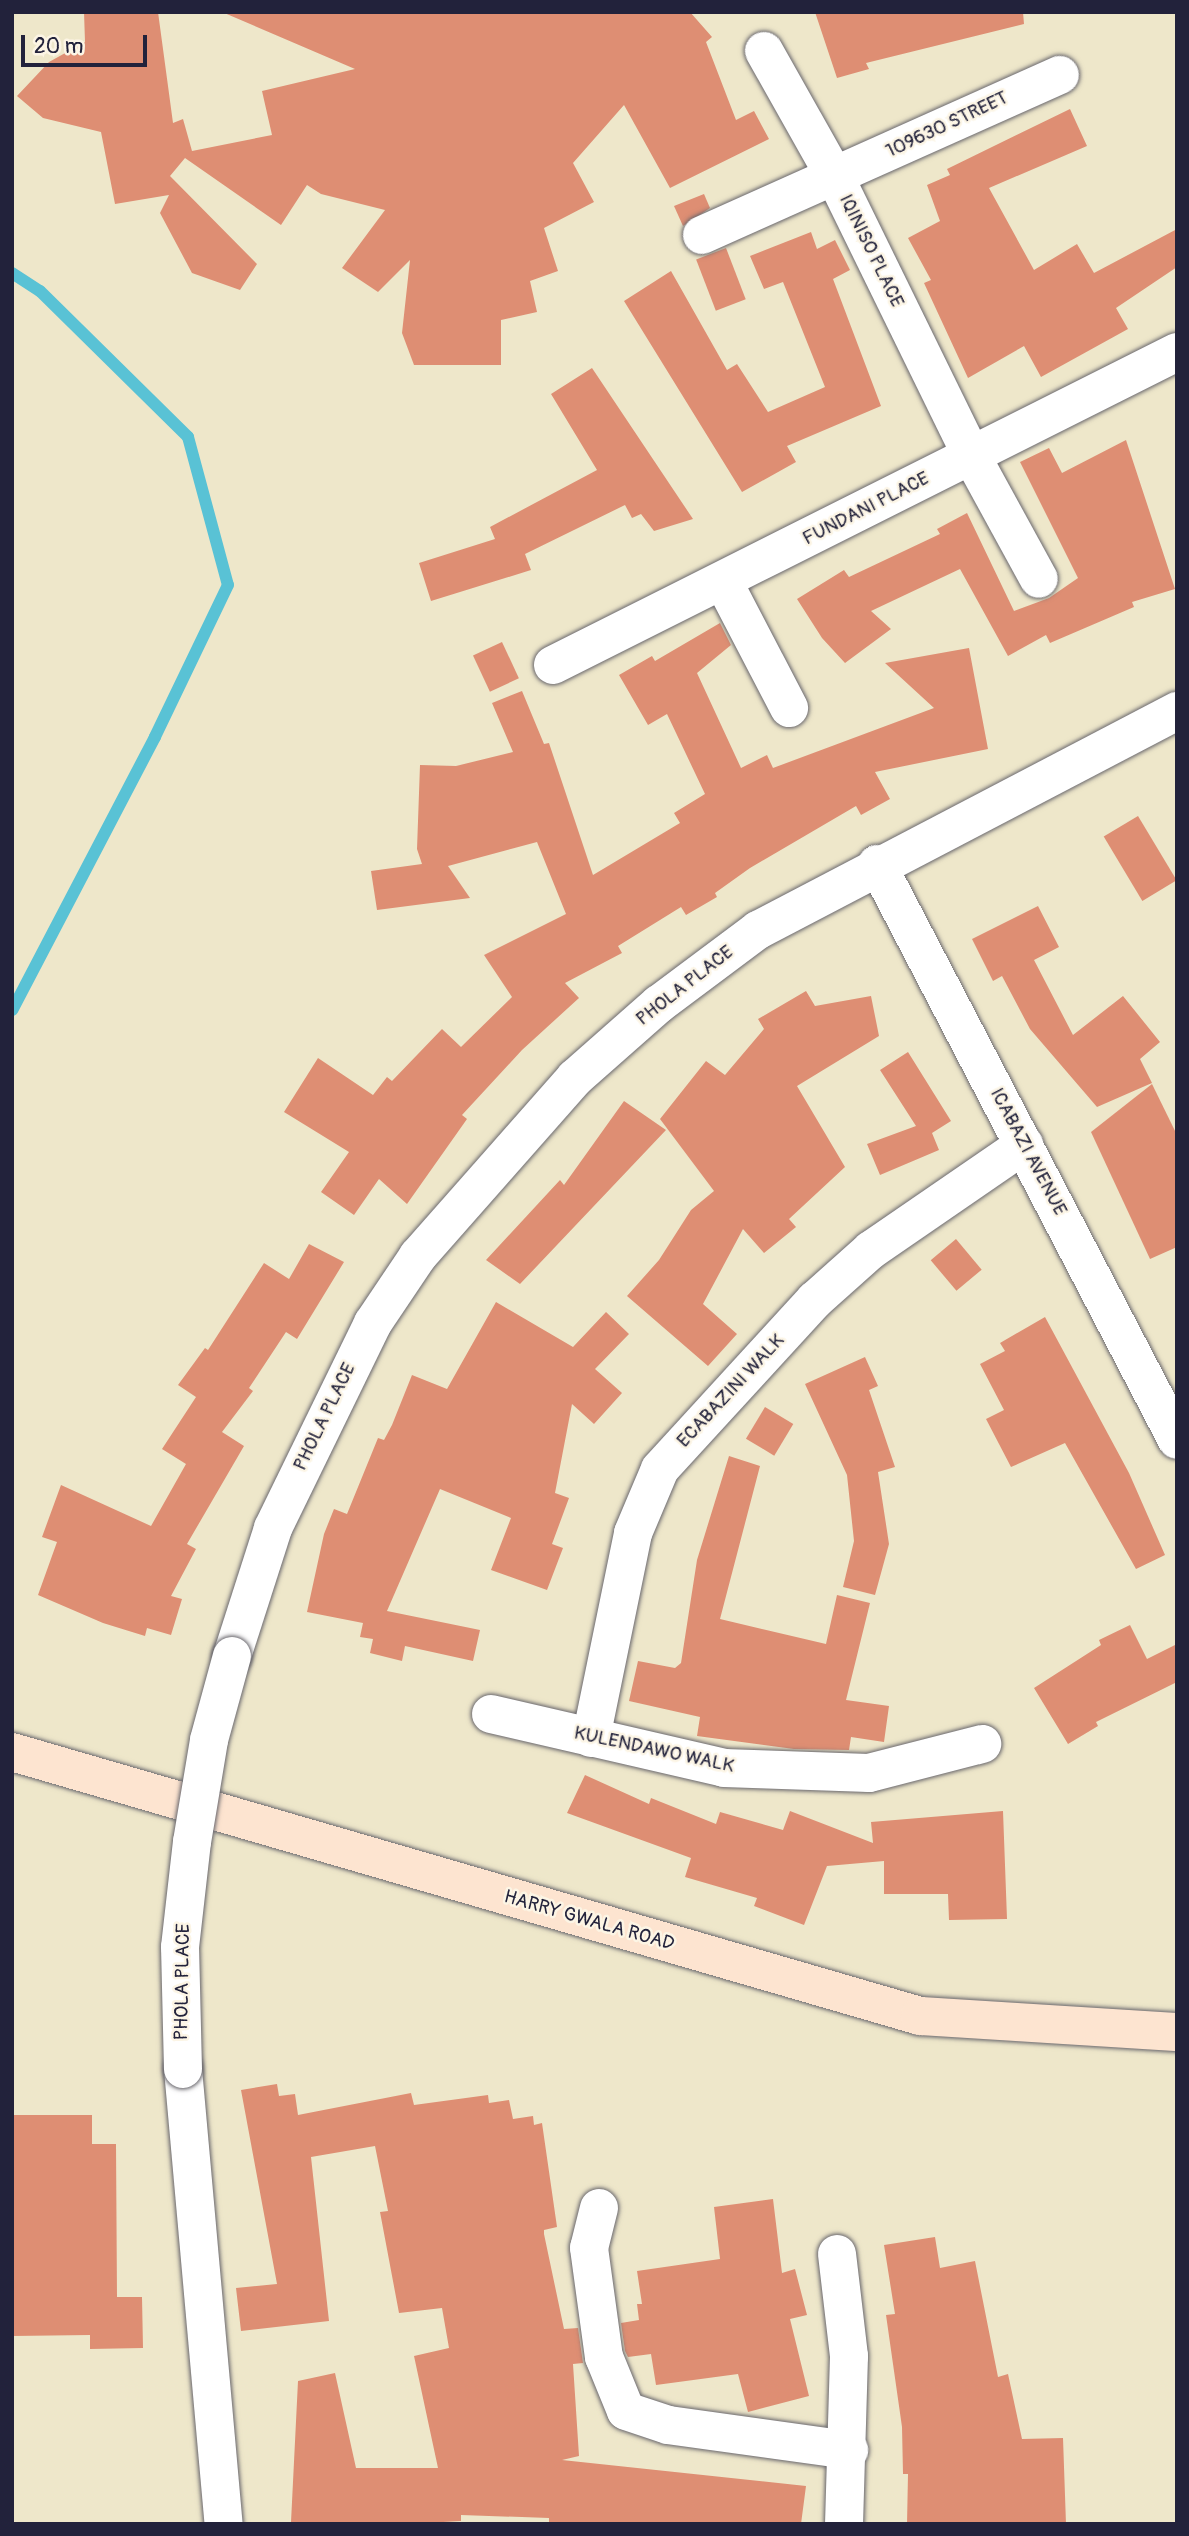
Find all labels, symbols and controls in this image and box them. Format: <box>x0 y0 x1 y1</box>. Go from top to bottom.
scale bar <box>24 21 150 65</box>
text: 20 m <box>34 33 83 60</box>
street label: 109630 STREET <box>882 87 1012 163</box>
street label: IQINISO PLACE <box>834 191 908 311</box>
street label: FUNDANI PLACE <box>799 467 933 551</box>
street label: PHOLA PLACE <box>632 941 738 1031</box>
street label: ICABAZI AVENUE <box>985 1084 1071 1220</box>
street label: ECABAZINI WALK <box>673 1330 789 1452</box>
street label: PHOLA PLACE <box>289 1359 361 1475</box>
street label: KULENDAWO WALK <box>572 1722 736 1778</box>
street label: HARRY GWALA ROAD <box>501 1886 677 1956</box>
street label: PHOLA PLACE <box>171 1923 195 2041</box>

